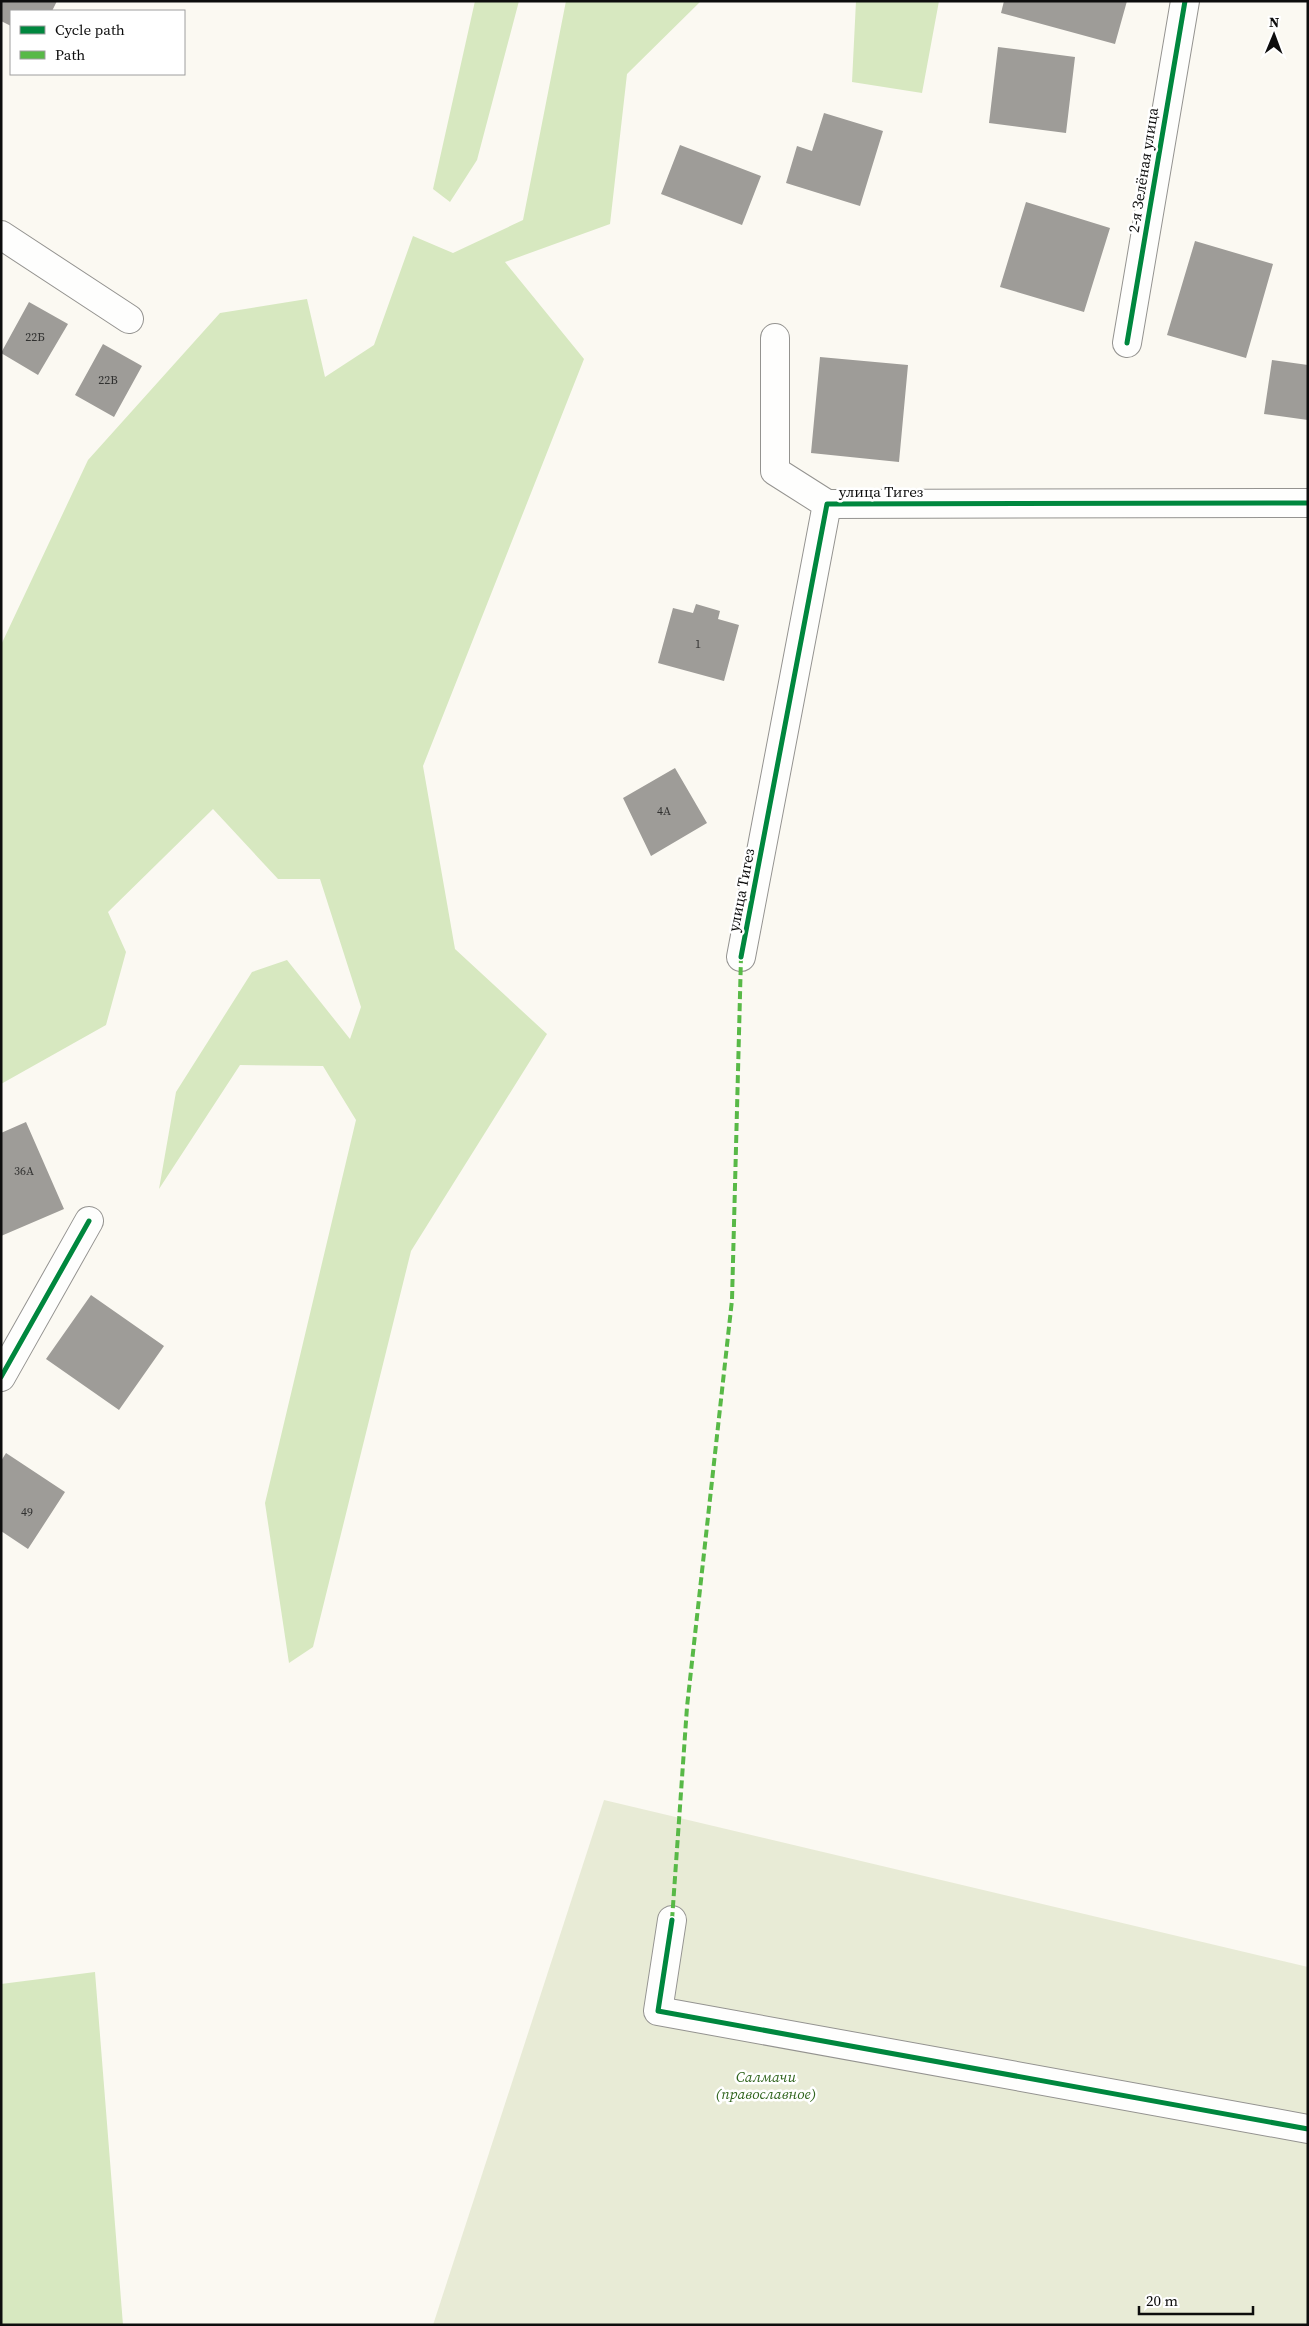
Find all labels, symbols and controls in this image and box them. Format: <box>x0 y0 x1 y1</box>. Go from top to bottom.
legend <box>10 10 185 75</box>
north arrow <box>1249 10 1299 60</box>
text: N <box>1269 12 1280 32</box>
text: Cycle path <box>55 19 125 40</box>
text: Path <box>55 44 85 65</box>
street label: 2-я Зелёная улица <box>1123 106 1163 234</box>
house number: 22Б <box>25 329 45 345</box>
house number: 22В <box>98 372 118 388</box>
street label: улица Тигез <box>839 481 923 502</box>
house number: 1 <box>695 636 701 652</box>
house number: 4А <box>657 803 671 819</box>
street label: улица Тигез <box>723 847 759 933</box>
house number: 36А <box>14 1163 34 1179</box>
house number: 49 <box>21 1504 33 1520</box>
park label: Салмачи (православное) <box>716 2066 816 2104</box>
scale bar <box>1139 2284 1253 2316</box>
text: 20 m <box>1146 2290 1178 2311</box>

